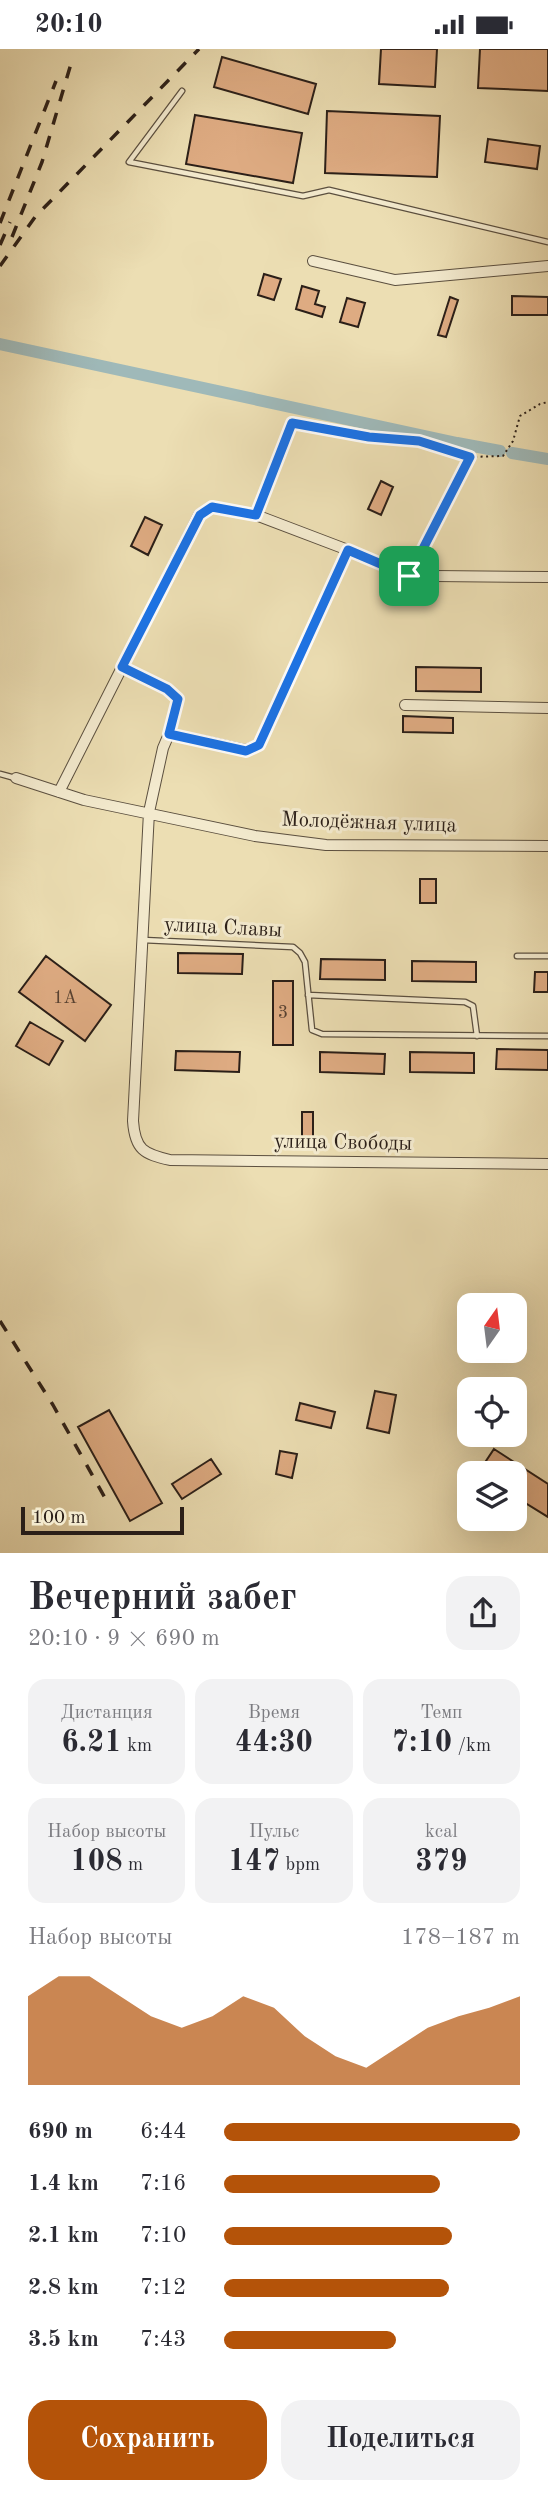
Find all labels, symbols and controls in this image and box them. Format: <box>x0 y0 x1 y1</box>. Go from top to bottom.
text: 20:10 <box>35 12 103 38</box>
pin <box>379 546 439 606</box>
icon: arrive <box>390 557 428 595</box>
street label: Молодёжная улица <box>281 809 457 837</box>
street label: улица Славы <box>163 914 283 942</box>
house number: 1А <box>53 989 77 1007</box>
house number: 3 <box>278 1004 288 1022</box>
street label: улица Свободы <box>274 1131 413 1155</box>
north arrow <box>457 1293 527 1363</box>
map controls <box>457 1293 527 1531</box>
button: locate <box>457 1377 527 1447</box>
button: layers <box>457 1461 527 1531</box>
scale bar <box>21 1503 184 1535</box>
text: 100 m <box>32 1509 85 1528</box>
button: share <box>446 1576 520 1650</box>
text: Вечерний забег <box>28 1580 297 1618</box>
text: 20:10 · 9 × 690 m <box>28 1627 220 1650</box>
text: Дистанция <box>61 1704 153 1723</box>
text: Время <box>248 1704 300 1723</box>
text: Темп <box>420 1704 463 1723</box>
text: 6.21 <box>61 1728 122 1758</box>
text: 44:30 <box>235 1728 313 1758</box>
text: 7:10 <box>392 1728 452 1758</box>
text: km <box>122 1737 152 1756</box>
text: /km <box>452 1737 491 1756</box>
text: Набор высоты <box>47 1823 166 1842</box>
text: Пульс <box>249 1823 299 1842</box>
text: kcal <box>425 1823 458 1842</box>
text: 108 <box>70 1847 123 1877</box>
text: 147 <box>228 1847 280 1877</box>
text: 379 <box>415 1847 467 1877</box>
text: m <box>123 1856 143 1875</box>
text: bpm <box>280 1856 320 1875</box>
text: Набор высоты <box>28 1926 172 1949</box>
text: 178–187 m <box>401 1926 520 1949</box>
text: 690 m <box>28 2120 93 2143</box>
text: 6:44 <box>140 2120 186 2143</box>
text: 1.4 km <box>28 2172 99 2195</box>
text: 7:16 <box>140 2172 186 2195</box>
text: 2.1 km <box>28 2224 99 2247</box>
text: 7:10 <box>140 2224 186 2247</box>
text: 2.8 km <box>28 2276 99 2299</box>
text: 7:12 <box>140 2276 186 2299</box>
text: 3.5 km <box>28 2328 99 2351</box>
text: 7:43 <box>140 2328 186 2351</box>
button: Сохранить <box>28 2400 267 2480</box>
button: Поделиться <box>281 2400 520 2480</box>

